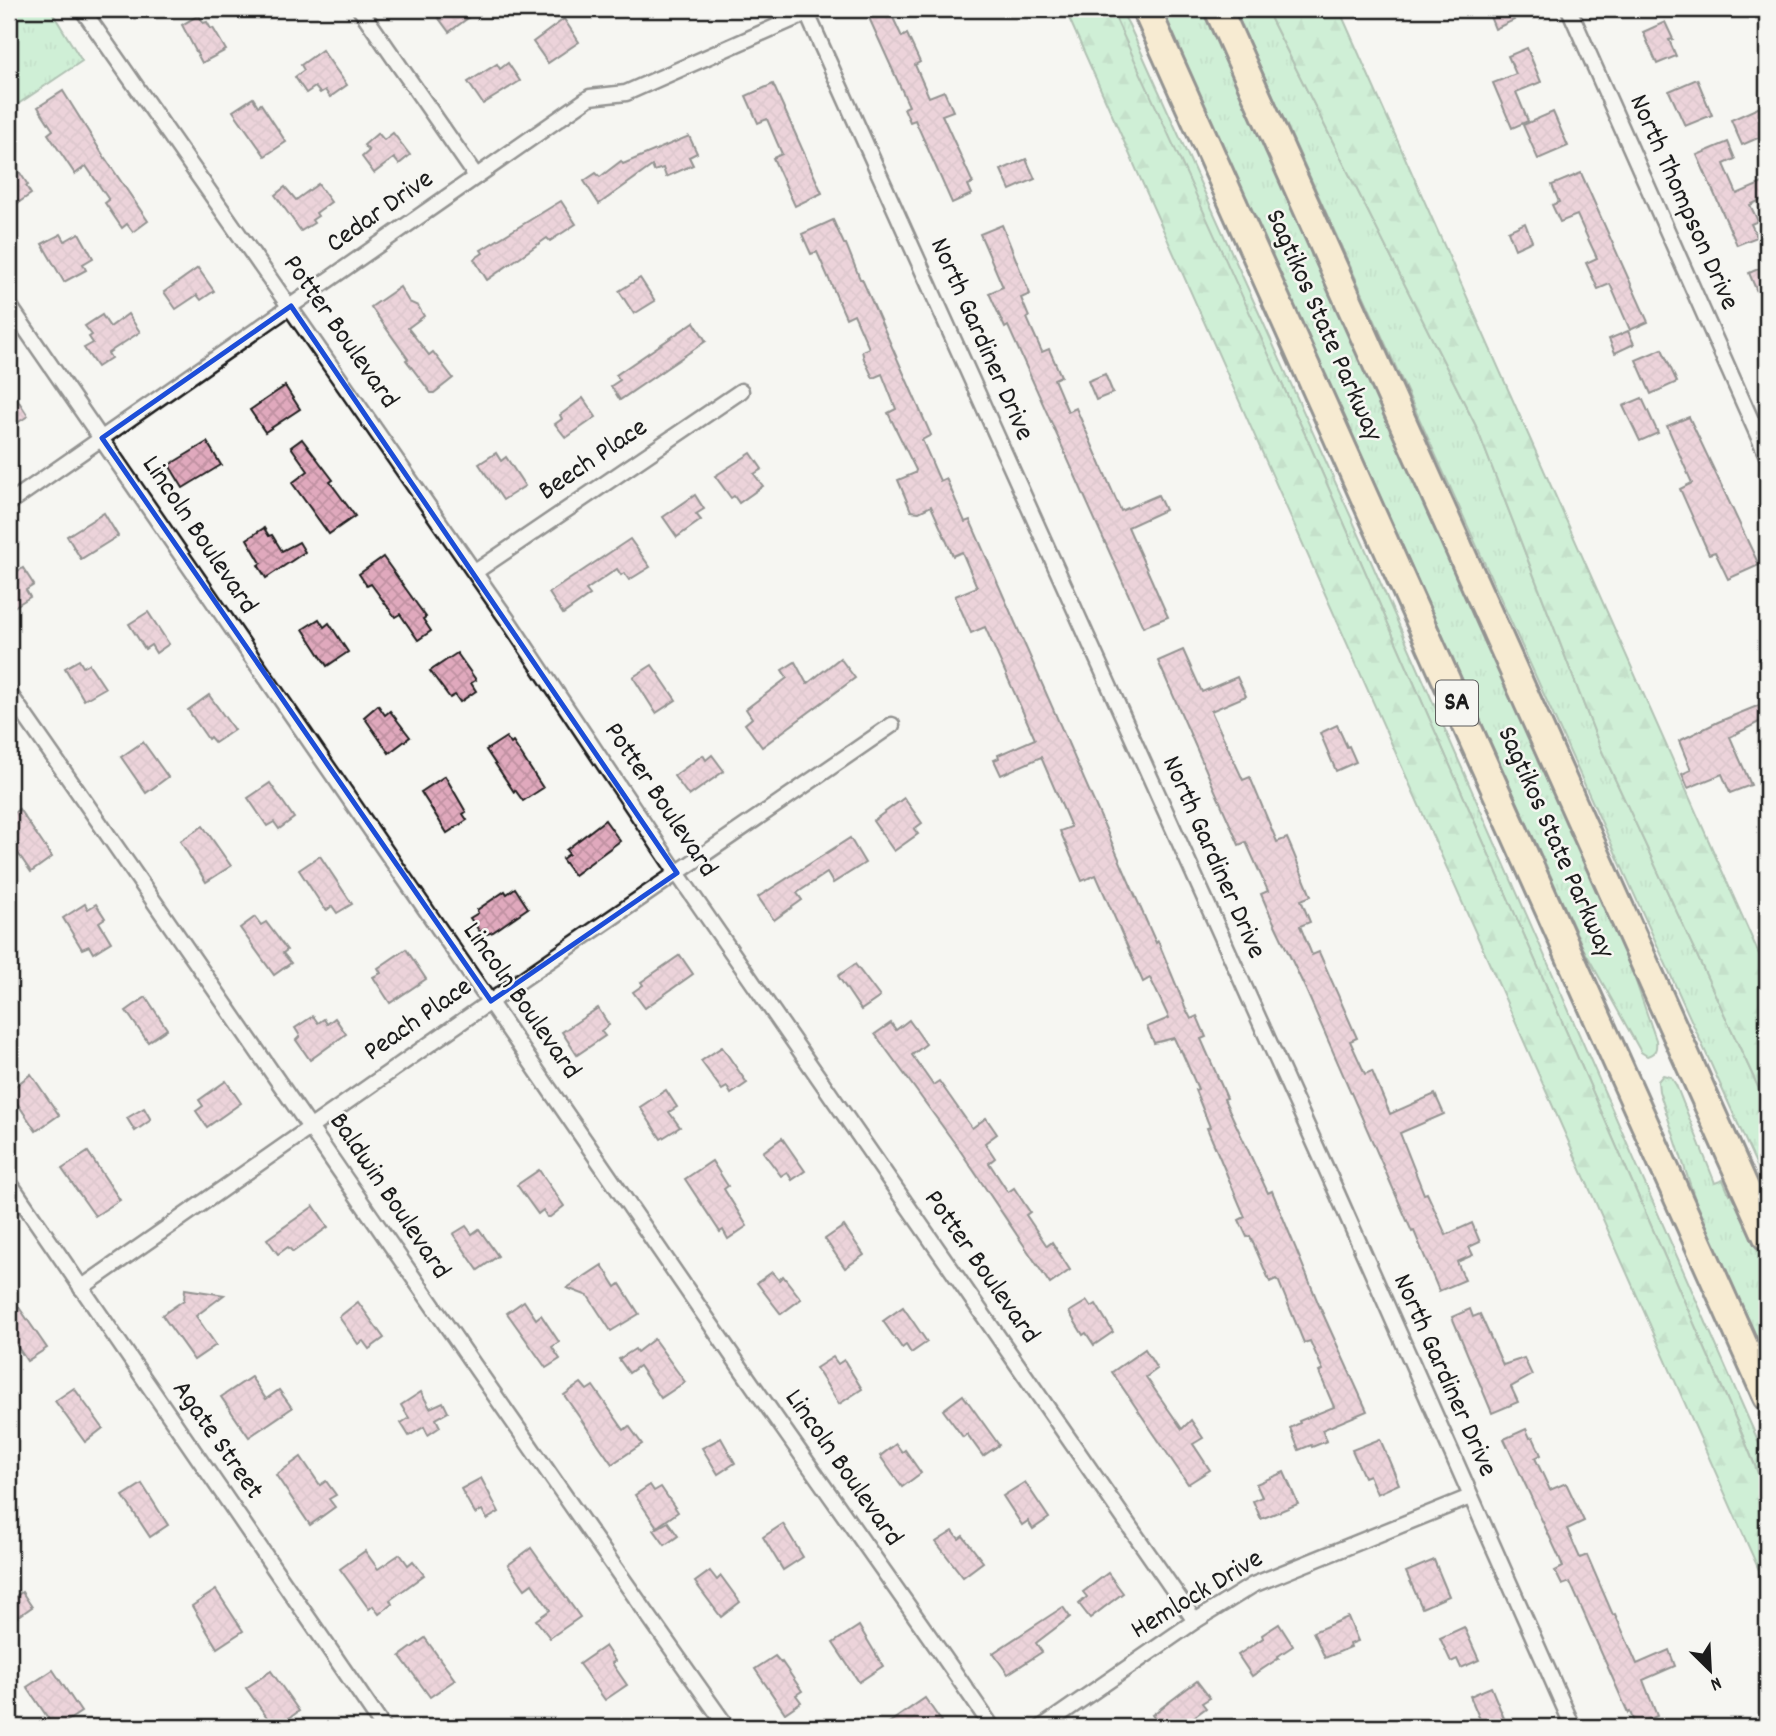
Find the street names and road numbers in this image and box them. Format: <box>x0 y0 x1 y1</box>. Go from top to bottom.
street label: North Thompson Drive <box>1616 89 1748 317</box>
street label: Cedar Drive <box>319 161 443 265</box>
street label: Sagtikos State Parkway <box>1253 203 1391 449</box>
street label: North Gardiner Drive <box>917 232 1043 448</box>
street label: Potter Boulevard <box>271 248 407 418</box>
street label: Beech Place <box>531 410 657 512</box>
street label: Lincoln Boulevard <box>130 448 266 624</box>
road number: SA <box>1436 680 1478 726</box>
street label: Potter Boulevard <box>592 715 726 887</box>
street label: Sagtikos State Parkway <box>1485 720 1623 966</box>
street label: North Gardiner Drive <box>1149 750 1275 966</box>
street label: Lincoln Boulevard <box>451 915 589 1089</box>
street label: Peach Place <box>356 969 482 1073</box>
street label: Baldwin Boulevard <box>317 1105 459 1289</box>
street label: Potter Boulevard <box>912 1183 1048 1353</box>
street label: North Gardiner Drive <box>1380 1268 1506 1484</box>
street label: Agate Street <box>160 1373 272 1509</box>
street label: Lincoln Boulevard <box>773 1382 911 1556</box>
street label: Hemlock Drive <box>1124 1541 1272 1651</box>

